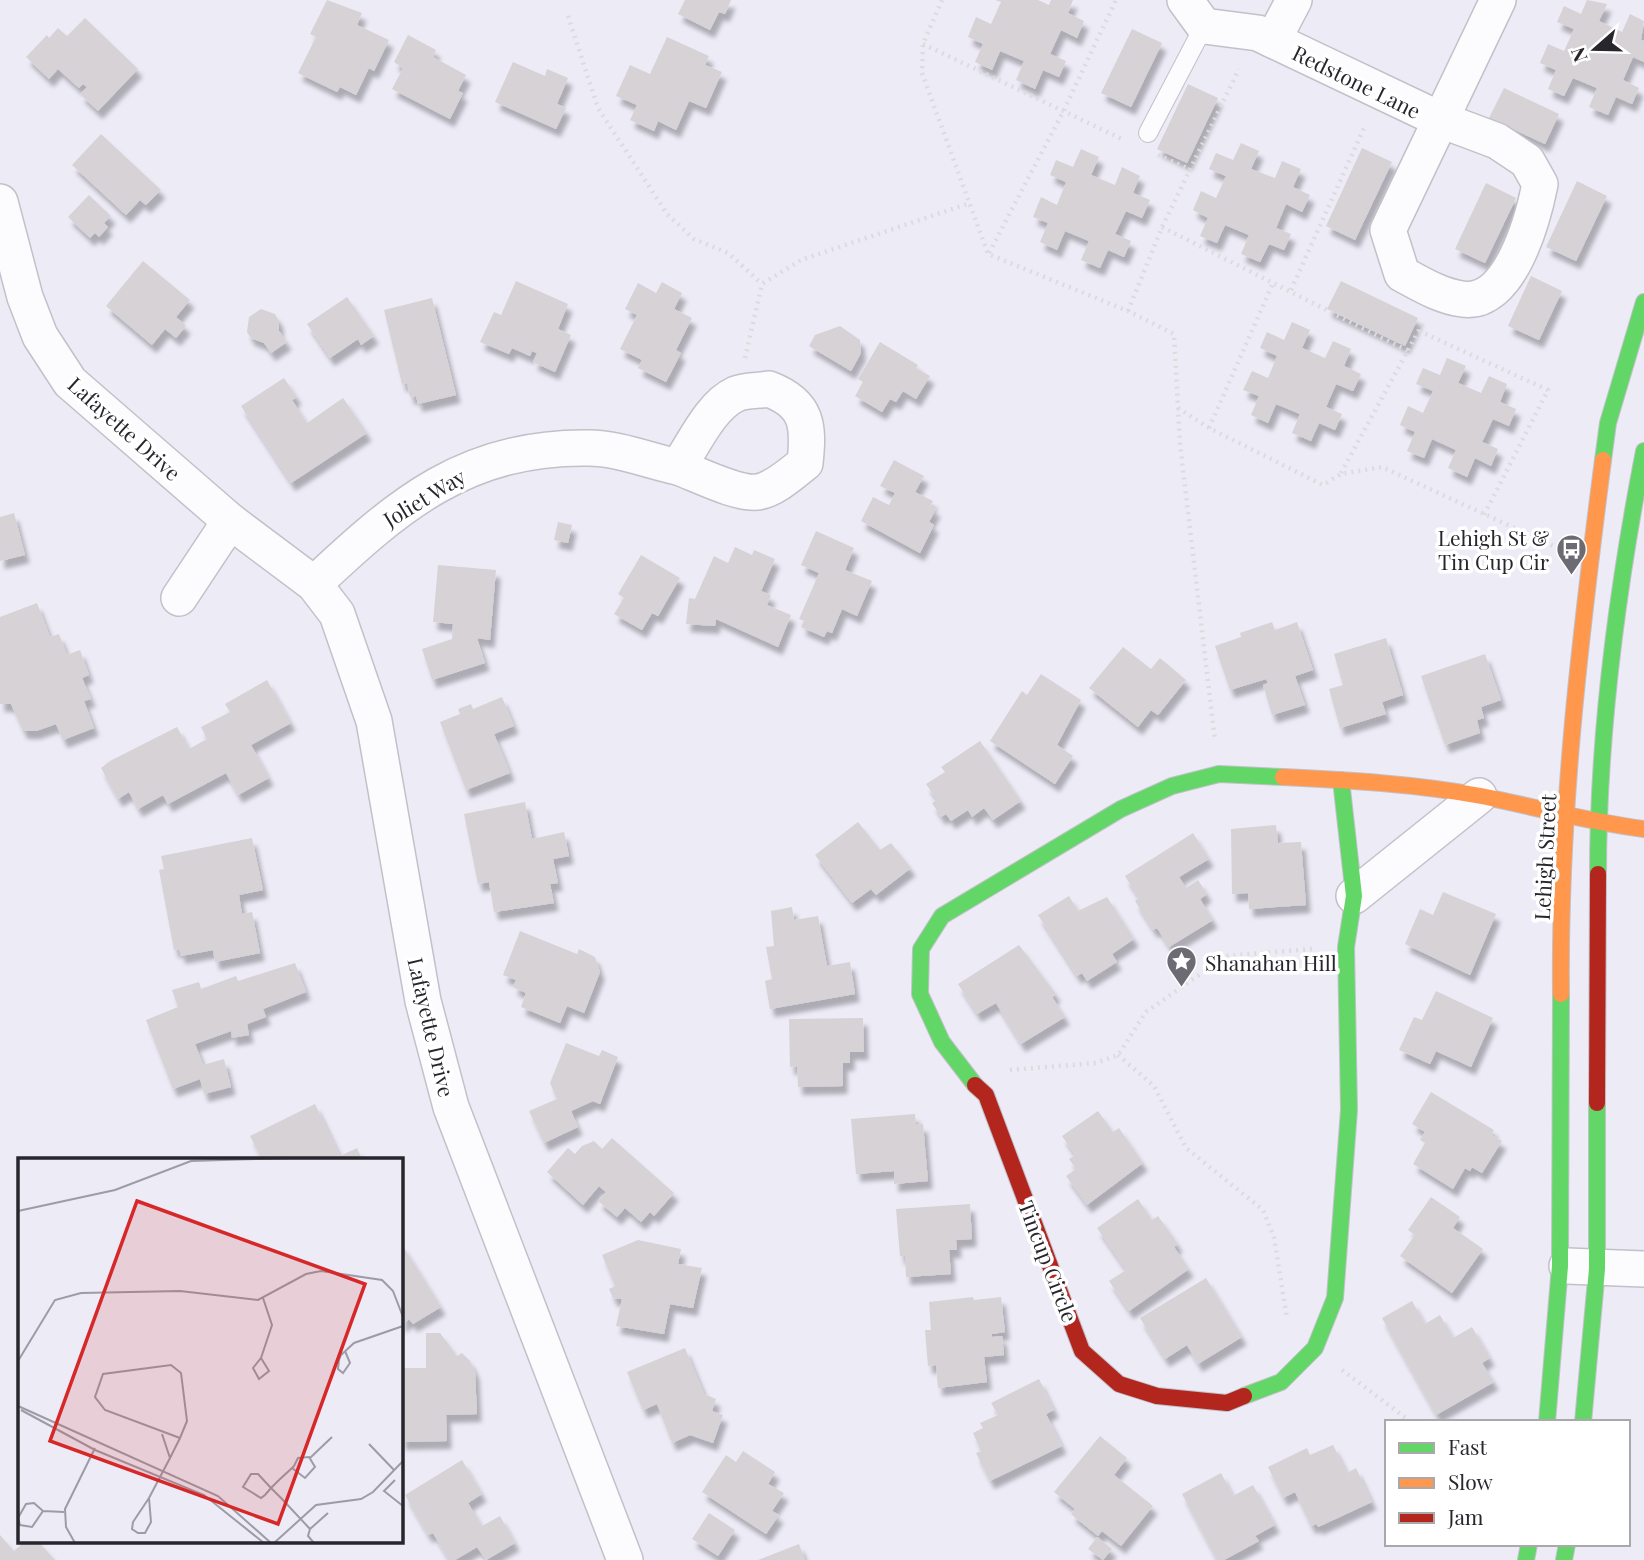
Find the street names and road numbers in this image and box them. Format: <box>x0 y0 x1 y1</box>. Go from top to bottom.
street label: Redstone Lane <box>1288 38 1426 124</box>
street label: Lafayette Drive <box>63 370 187 486</box>
street label: Joliet Way <box>377 461 471 533</box>
street label: Lehigh Street <box>1527 793 1561 921</box>
street label: Lafayette Drive <box>402 954 462 1100</box>
street label: Tincup Circle <box>1013 1196 1085 1326</box>

